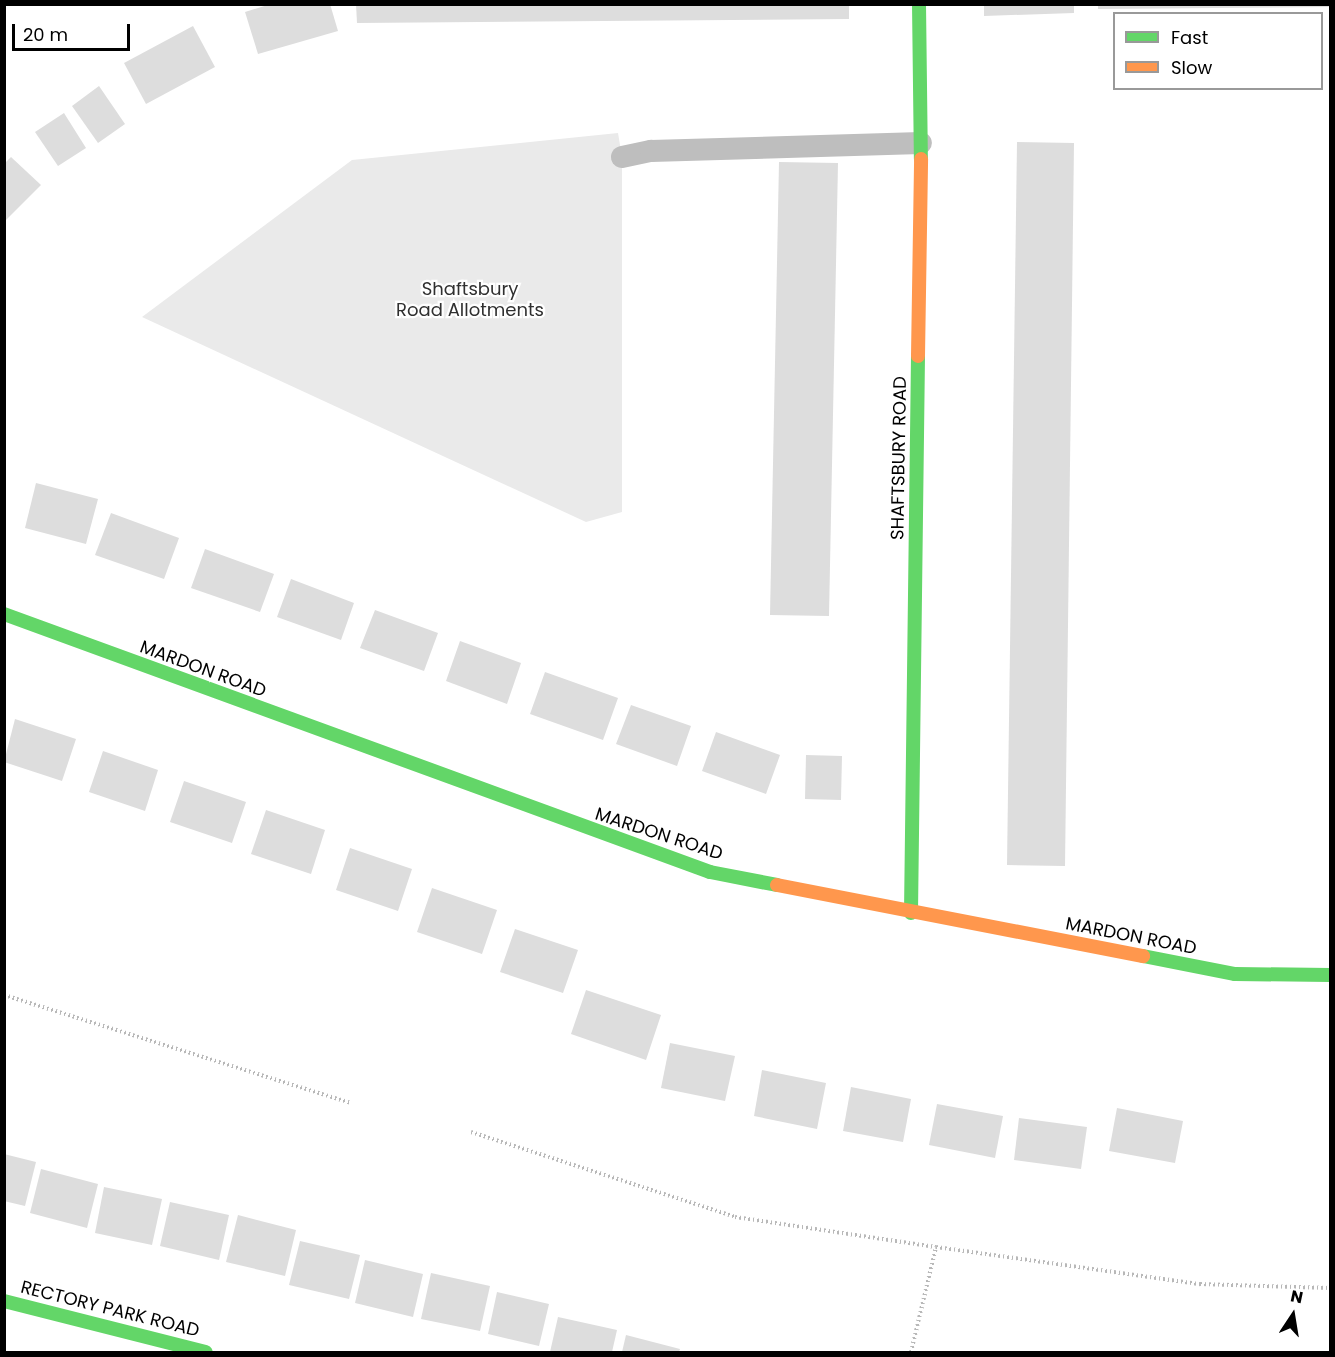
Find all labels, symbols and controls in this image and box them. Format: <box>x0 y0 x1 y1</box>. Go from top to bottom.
scale bar <box>15 12 134 50</box>
legend <box>1113 12 1323 90</box>
text: 20 m <box>23 22 68 47</box>
text: Fast <box>1171 25 1208 50</box>
text: Slow <box>1171 55 1212 80</box>
park label: Shaftsbury Road Allotments <box>396 279 544 322</box>
street label: SHAFTSBURY ROAD <box>887 376 911 540</box>
street label: MARDON ROAD <box>137 636 269 702</box>
street label: MARDON ROAD <box>592 803 726 865</box>
street label: MARDON ROAD <box>1064 913 1198 959</box>
street label: RECTORY PARK ROAD <box>18 1276 202 1342</box>
text: N <box>1289 1284 1305 1309</box>
north arrow <box>1263 1285 1323 1345</box>

